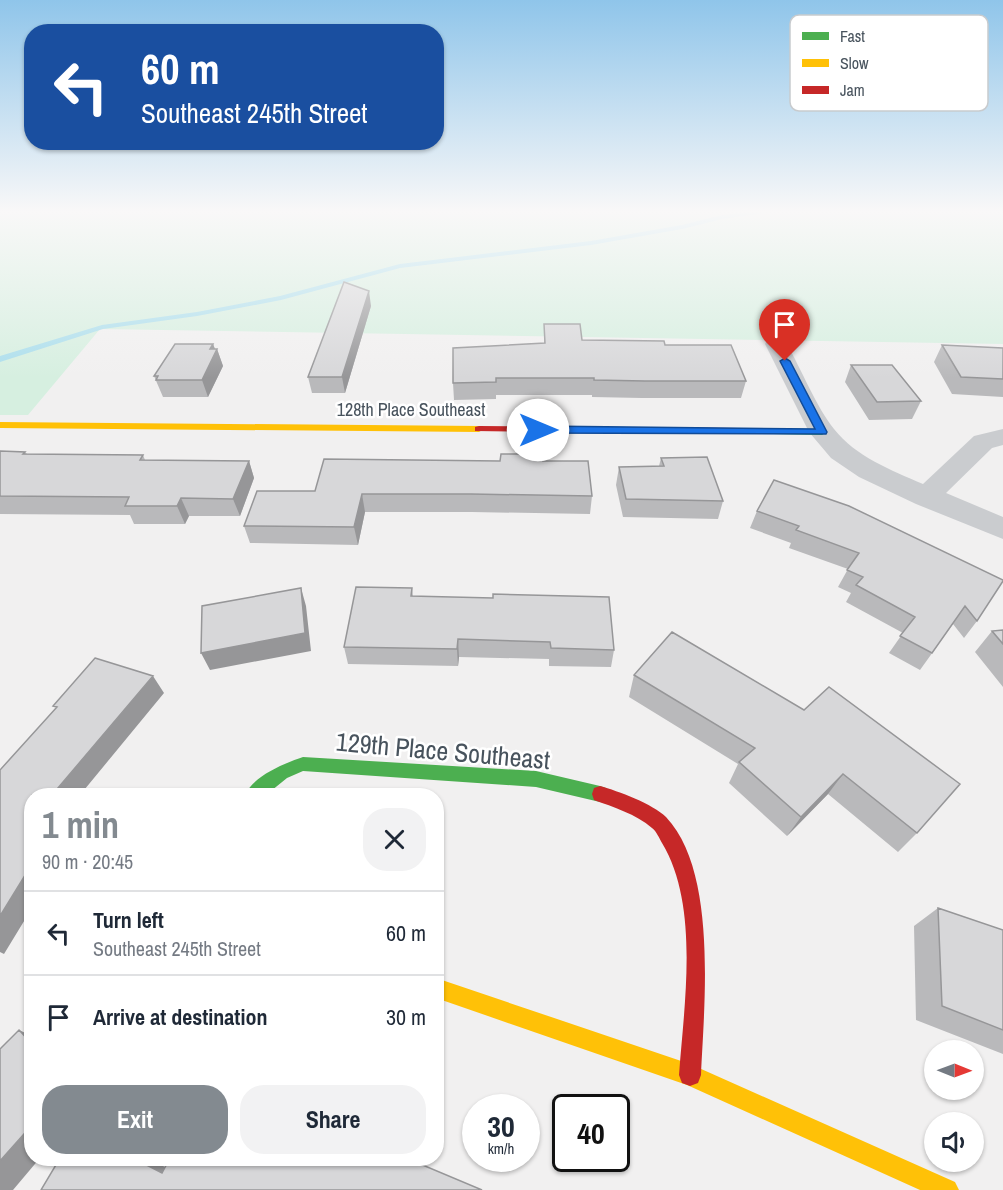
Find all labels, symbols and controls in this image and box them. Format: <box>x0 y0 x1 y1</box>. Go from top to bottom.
legend <box>790 15 988 111</box>
text: Fast <box>840 25 865 47</box>
text: 60 m <box>141 41 220 97</box>
icon: left <box>42 48 120 126</box>
text: Slow <box>840 52 869 74</box>
text: Jam <box>840 79 865 101</box>
text: Southeast 245th Street <box>141 95 368 131</box>
pin <box>759 299 810 361</box>
icon: arrive <box>768 308 801 341</box>
street label: 128th Place Southeast <box>337 397 485 422</box>
position arrow <box>506 398 570 462</box>
street label: 129th Place Southeast <box>335 724 552 777</box>
text: 1 min <box>42 801 119 849</box>
button: close <box>363 808 426 871</box>
text: 90 m · 20:45 <box>42 848 133 875</box>
text: Turn left <box>93 905 164 935</box>
icon: left <box>42 917 75 950</box>
text: 60 m <box>386 918 426 948</box>
text: Southeast 245th Street <box>93 935 261 962</box>
icon: arrive <box>42 1001 75 1034</box>
text: Arrive at destination <box>93 1002 267 1032</box>
text: 30 m <box>386 1002 426 1032</box>
north arrow <box>924 1040 984 1100</box>
map controls <box>924 1040 984 1172</box>
button: Exit <box>42 1085 228 1154</box>
button: Share <box>240 1085 426 1154</box>
speed limit sign: 40 <box>552 1094 630 1172</box>
text: 30 <box>487 1106 515 1146</box>
button: sound <box>924 1112 984 1172</box>
text: km/h <box>488 1138 514 1159</box>

